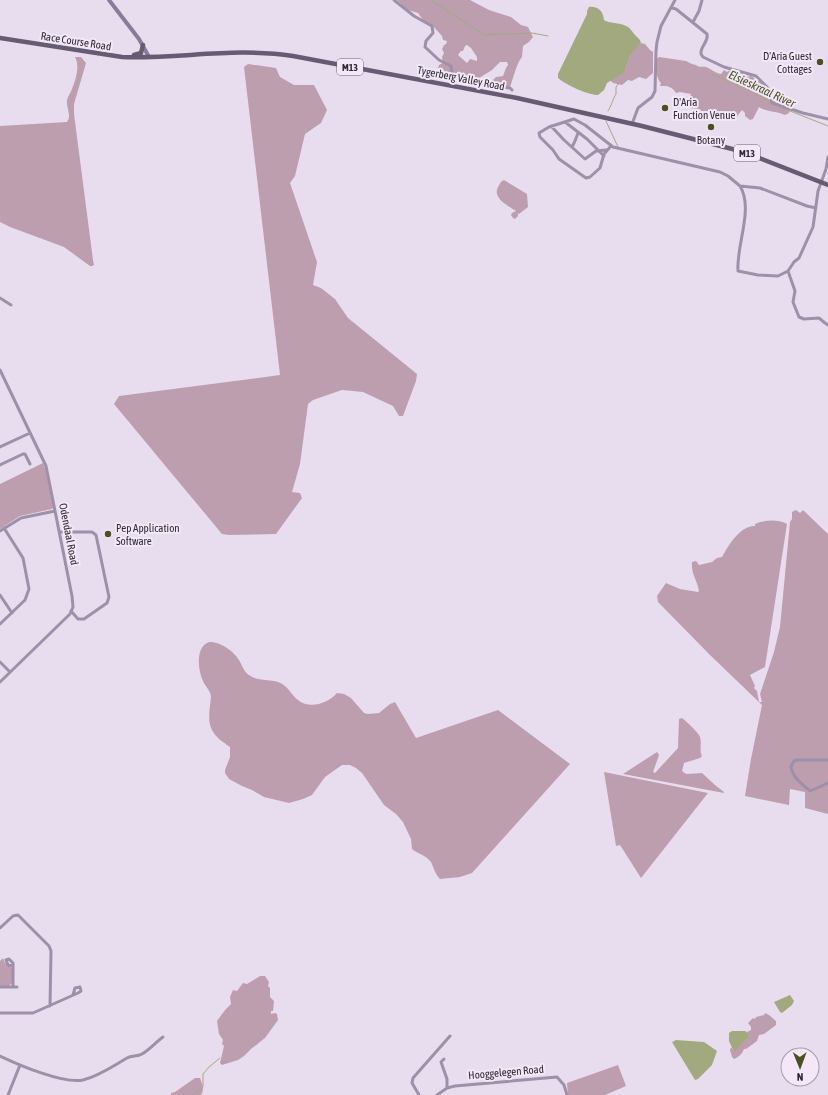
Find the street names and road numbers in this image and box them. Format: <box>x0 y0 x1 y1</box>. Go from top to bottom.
street label: Race Course Road <box>40 30 112 52</box>
road number: M13 <box>337 59 363 75</box>
street label: Tygerberg Valley Road <box>416 64 506 92</box>
road number: M13 <box>734 145 760 161</box>
street label: Odendaal Road <box>57 502 81 566</box>
street label: Hooggelegen Road <box>468 1063 544 1081</box>

